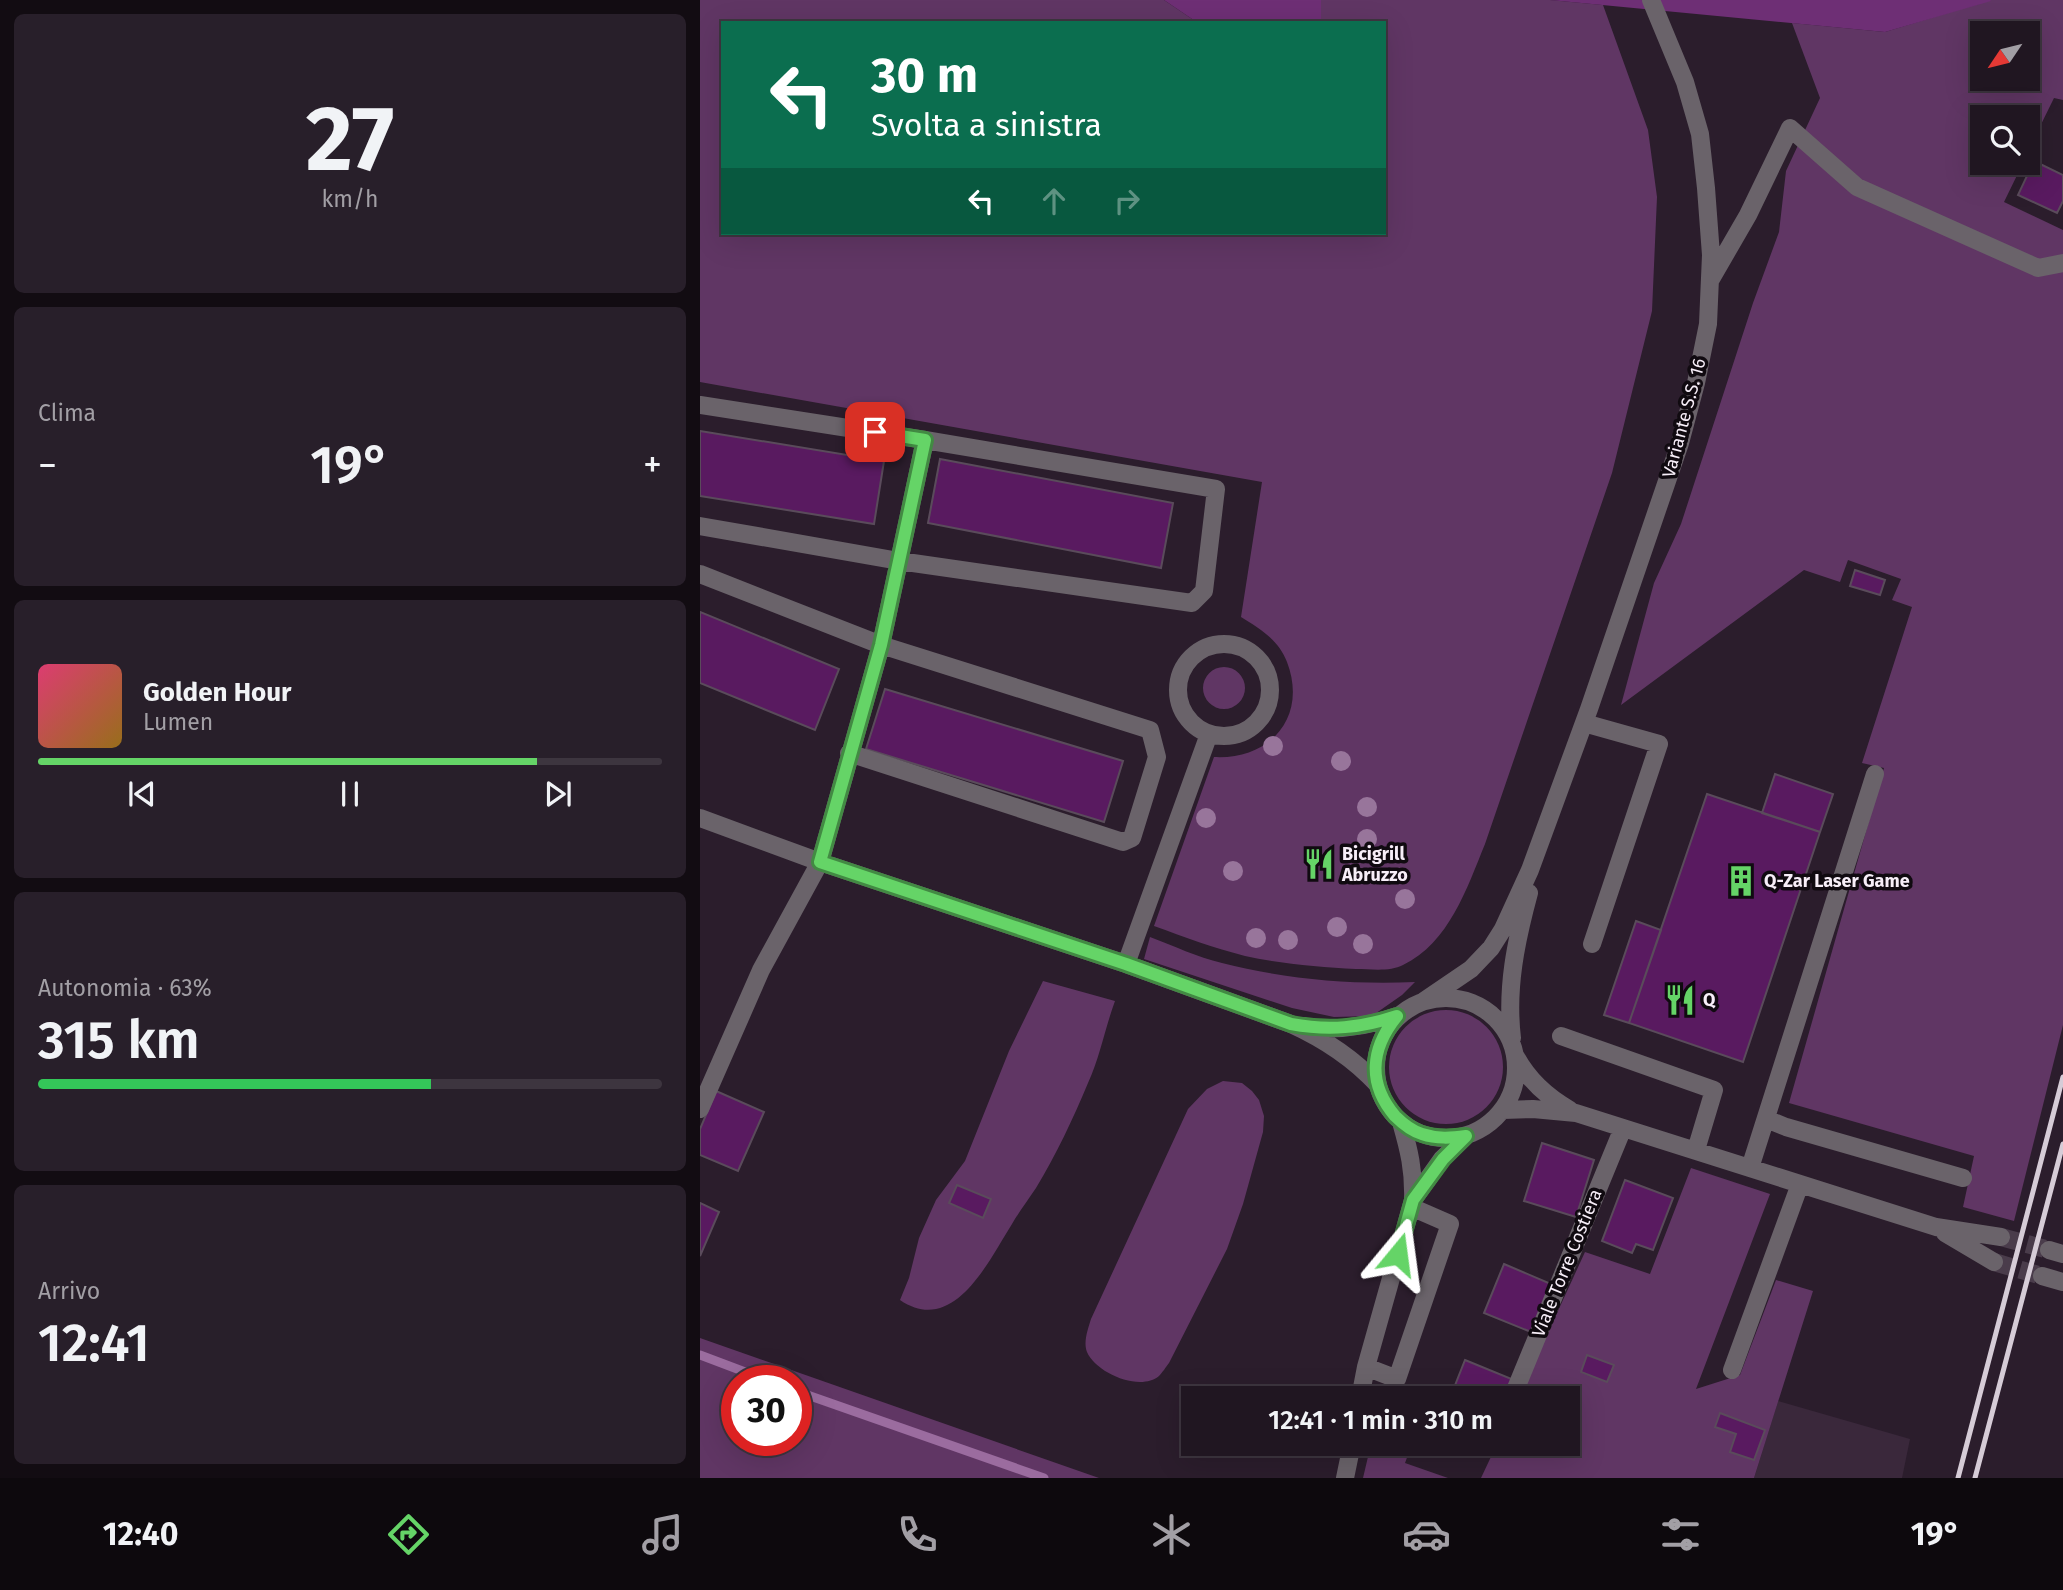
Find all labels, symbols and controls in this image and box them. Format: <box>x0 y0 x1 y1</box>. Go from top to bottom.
north arrow <box>1970 21 2040 91</box>
map controls <box>1970 21 2040 175</box>
text: 30 m <box>871 46 978 105</box>
icon: left <box>756 49 847 140</box>
text: 27 <box>306 85 394 194</box>
button: search <box>1970 105 2040 175</box>
text: Svolta a sinistra <box>871 106 1102 144</box>
icon: left <box>962 182 1000 220</box>
icon: ahead <box>1035 182 1073 220</box>
icon: right <box>1108 182 1146 220</box>
text: km/h <box>322 185 378 213</box>
street label: Variante S.S. 16 <box>1657 356 1711 480</box>
text: Clima <box>38 399 96 427</box>
pin <box>845 402 905 462</box>
icon: arrive <box>856 413 894 451</box>
text: 19° <box>310 434 390 497</box>
text: − <box>38 442 57 488</box>
text: + <box>643 442 662 488</box>
text: Golden Hour <box>143 677 291 708</box>
text: Lumen <box>143 708 213 736</box>
icon: previous <box>123 775 161 813</box>
icon: pause <box>331 775 369 813</box>
icon: next <box>539 775 577 813</box>
place label: Bicigrill Abruzzo <box>1341 843 1408 886</box>
restaurant icon: Bicigrill Abruzzo <box>1302 847 1336 881</box>
building icon: Q-Zar Laser Game <box>1724 864 1758 898</box>
place label: Q-Zar Laser Game <box>1764 870 1910 892</box>
text: Autonomia · 63% <box>38 974 212 1002</box>
restaurant icon: Q <box>1663 983 1697 1017</box>
place label: Q <box>1703 989 1716 1011</box>
text: 315 km <box>38 1009 200 1072</box>
street label: Viale Torre Costiera <box>1527 1186 1607 1340</box>
position arrow <box>1361 1217 1435 1291</box>
text: Arrivo <box>38 1277 100 1305</box>
text: 12:41 <box>38 1312 150 1375</box>
speed limit sign: 30 <box>721 1365 812 1456</box>
text: 12:41 · 1 min · 310 m <box>1268 1405 1493 1436</box>
icon: directions <box>384 1510 433 1559</box>
icon: music <box>638 1510 687 1559</box>
icon: phone <box>893 1510 942 1559</box>
icon: climate <box>1147 1510 1196 1559</box>
icon: car <box>1402 1510 1451 1559</box>
icon: filters <box>1656 1510 1705 1559</box>
text: 12:40 <box>103 1515 178 1553</box>
text: 19° <box>1911 1515 1960 1553</box>

